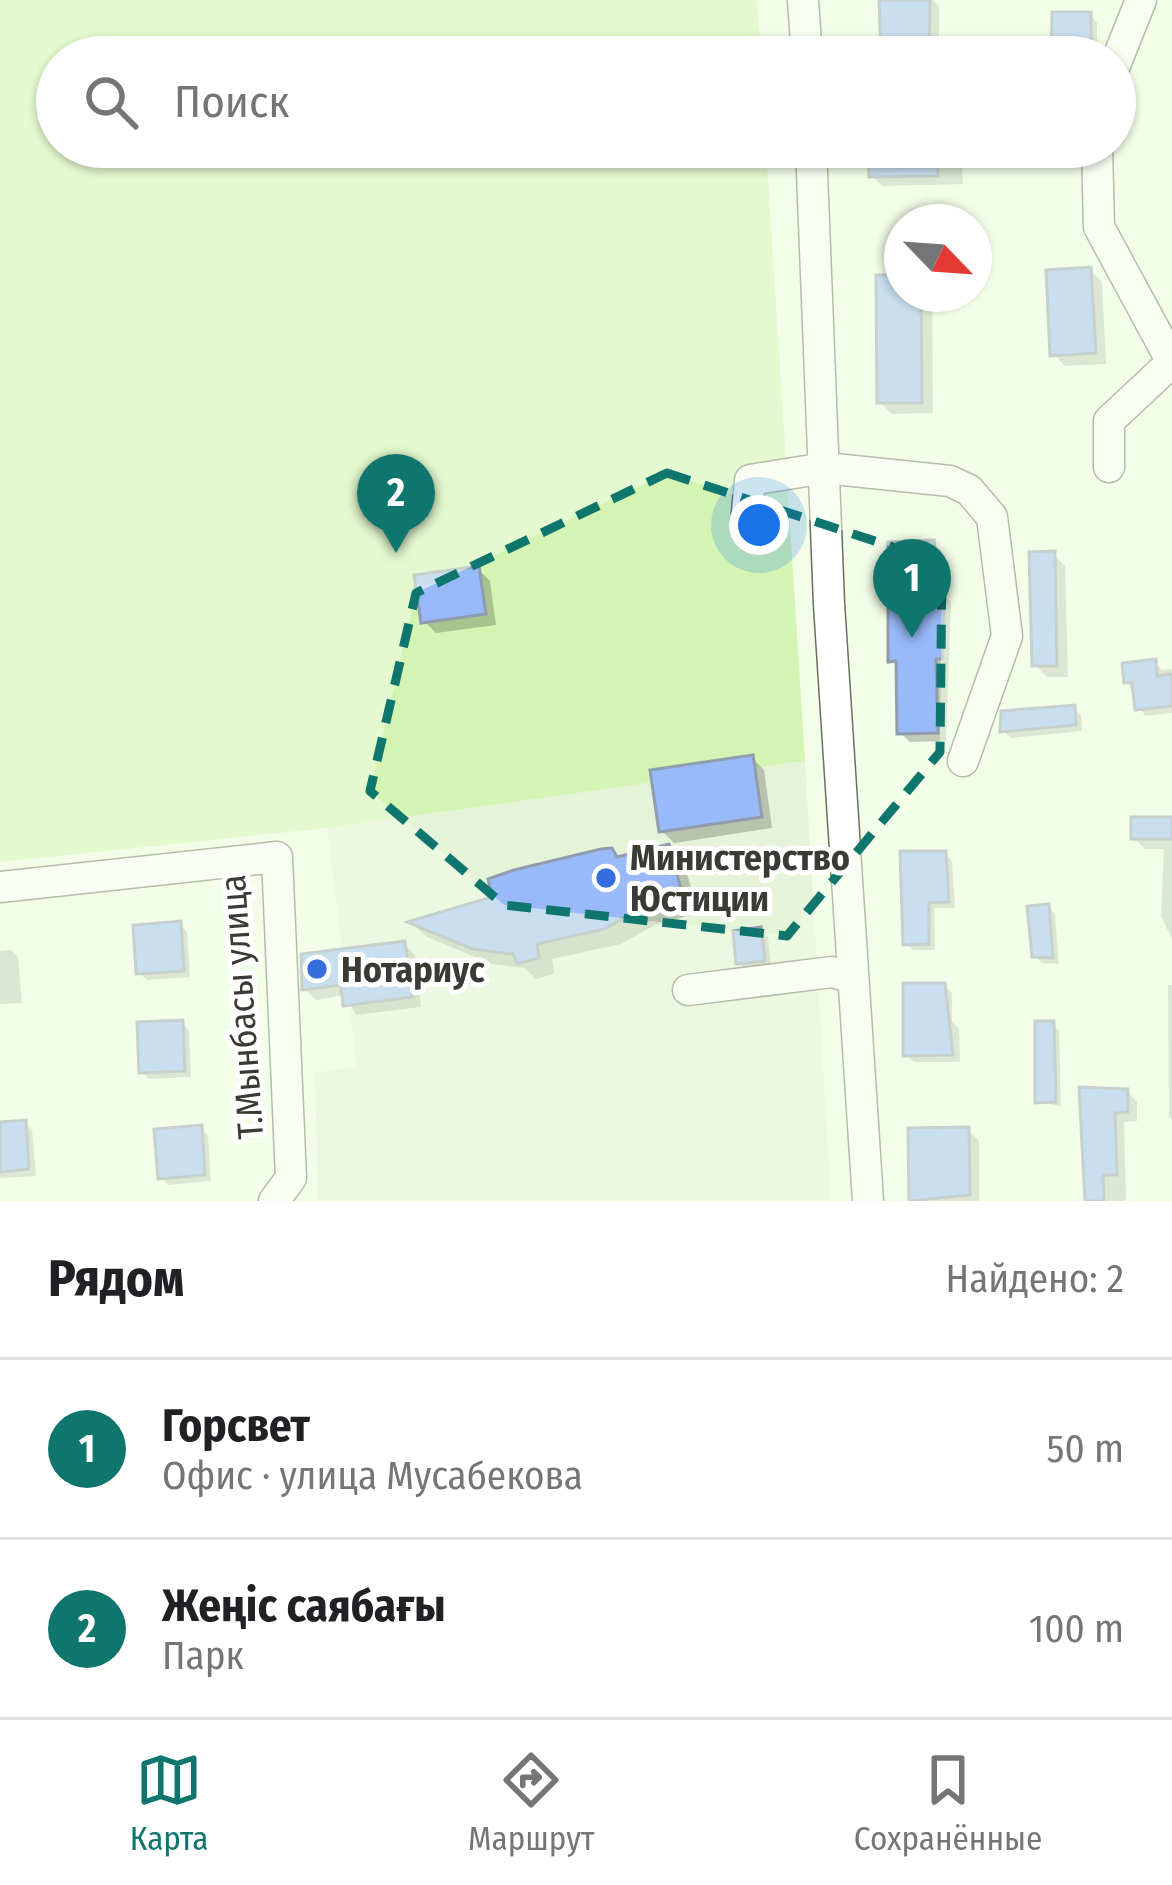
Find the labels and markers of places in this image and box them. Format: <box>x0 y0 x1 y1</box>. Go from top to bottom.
pin: 2 <box>357 454 435 553</box>
pin: 1 <box>873 539 951 638</box>
place label: Министерство Юстиции <box>630 836 850 921</box>
marker: Министерство Юстиции <box>593 865 619 891</box>
place label: Нотариус <box>341 948 485 992</box>
marker: Нотариус <box>304 956 330 982</box>

